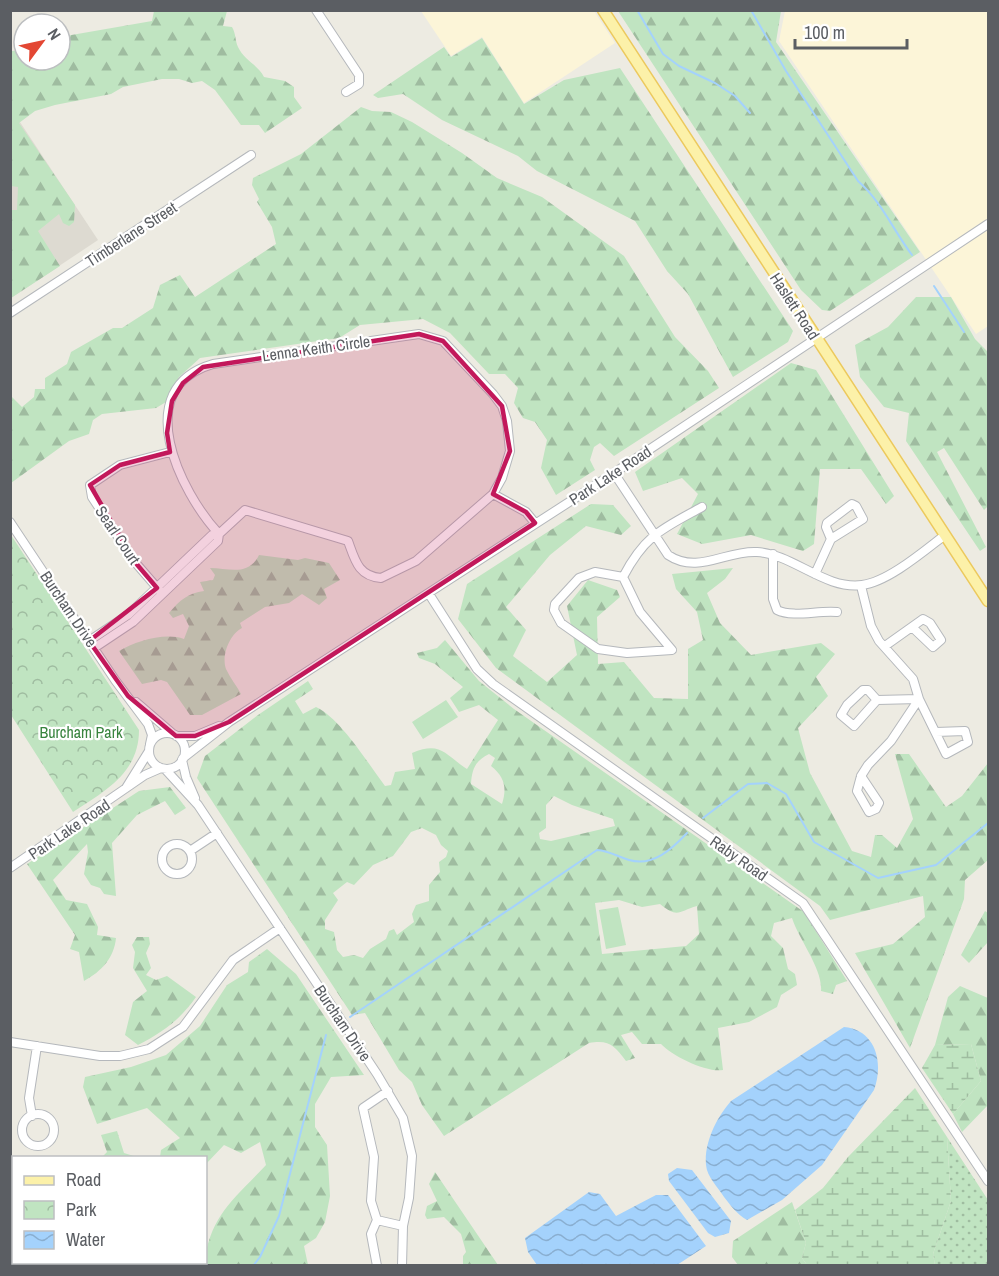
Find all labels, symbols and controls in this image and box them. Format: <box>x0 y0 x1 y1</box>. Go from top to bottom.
north arrow <box>12 12 72 72</box>
scale bar <box>795 12 908 50</box>
text: 100 m <box>804 20 845 45</box>
text: N <box>43 24 66 44</box>
street label: Timberlane Street <box>81 196 181 272</box>
street label: Haslett Road <box>765 268 825 344</box>
street label: Lenna Keith Circle <box>261 330 371 366</box>
street label: Park Lake Road <box>565 440 655 510</box>
street label: Searl Court <box>90 501 146 569</box>
street label: Burcham Drive <box>35 567 103 651</box>
park label: Burcham Park <box>39 721 123 743</box>
street label: Park Lake Road <box>24 794 114 864</box>
street label: Raby Road <box>706 830 772 886</box>
street label: Burcham Drive <box>309 981 377 1065</box>
legend <box>12 1156 207 1264</box>
text: Road <box>66 1167 101 1192</box>
text: Park <box>66 1197 97 1222</box>
text: Water <box>66 1227 105 1252</box>

